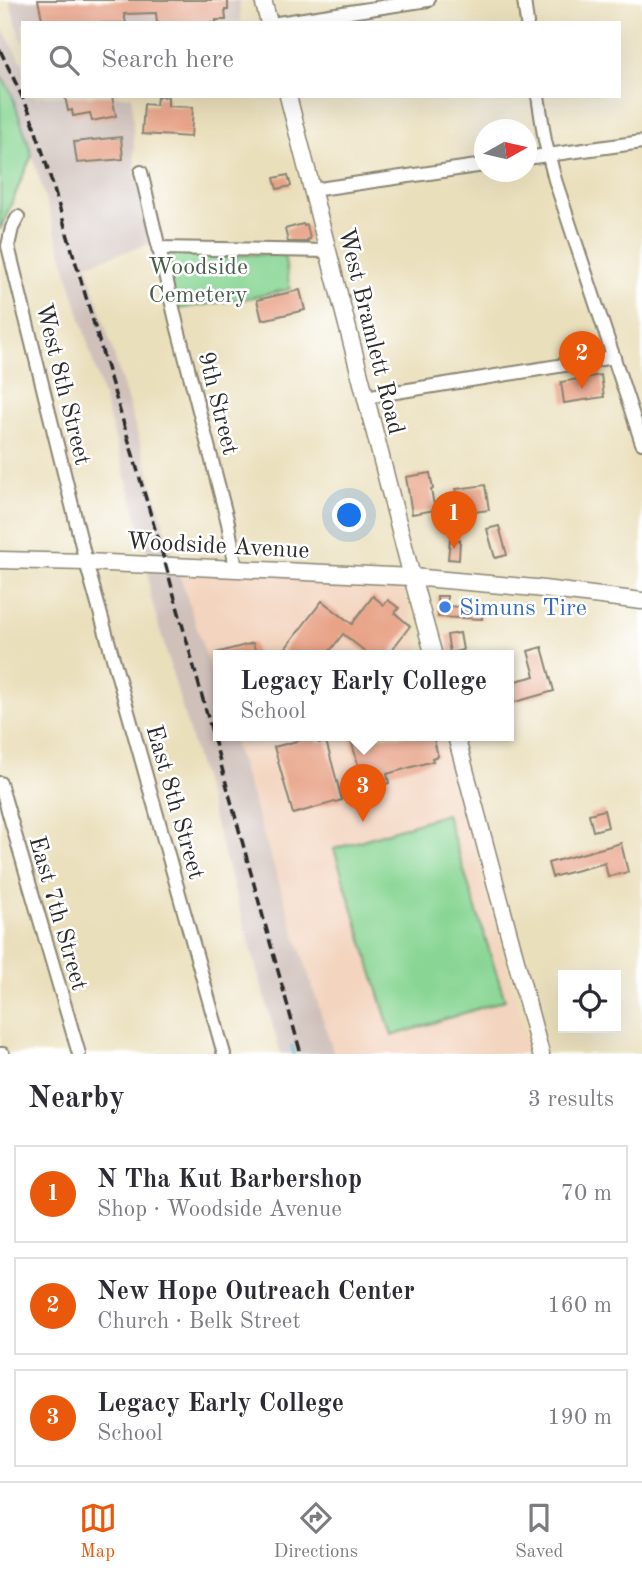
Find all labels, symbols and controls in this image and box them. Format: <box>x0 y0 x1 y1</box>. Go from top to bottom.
search box <box>21 21 621 98</box>
icon: search <box>45 41 83 79</box>
text: Search here <box>101 47 234 73</box>
north arrow <box>474 119 537 182</box>
street label: West Bramlett Road <box>333 226 407 437</box>
park label: Woodside Cemetery <box>148 256 248 308</box>
street label: West 8th Street <box>30 301 94 468</box>
pin: 2 <box>559 331 605 389</box>
street label: 9th Street <box>193 349 241 458</box>
pin: 1 <box>431 491 477 549</box>
your location <box>332 498 366 532</box>
street label: Woodside Avenue <box>126 530 310 564</box>
place label: Simuns Tire <box>459 597 587 621</box>
marker: Simuns Tire <box>437 599 453 615</box>
popup <box>213 650 514 741</box>
text: Legacy Early College <box>240 669 487 695</box>
text: School <box>240 700 306 723</box>
street label: East 8th Street <box>141 723 208 883</box>
pin: 3 <box>340 764 386 822</box>
street label: East 7th Street <box>24 834 91 994</box>
map controls <box>558 970 621 1033</box>
button: locate <box>558 970 621 1033</box>
text: Nearby <box>28 1084 125 1114</box>
text: 3 results <box>528 1088 614 1111</box>
text: N Tha Kut Barbershop <box>97 1167 362 1193</box>
text: 1 <box>46 1182 60 1205</box>
text: 70 m <box>561 1182 612 1205</box>
text: Shop · Woodside Avenue <box>97 1198 342 1221</box>
text: New Hope Outreach Center <box>97 1279 415 1305</box>
text: 2 <box>46 1294 60 1317</box>
text: 160 m <box>547 1294 612 1317</box>
text: Church · Belk Street <box>97 1310 301 1333</box>
text: Legacy Early College <box>97 1391 344 1417</box>
text: 3 <box>46 1406 60 1429</box>
text: 190 m <box>547 1406 612 1429</box>
text: School <box>97 1422 163 1445</box>
tab: Map <box>79 1499 117 1564</box>
tab: Directions <box>274 1499 358 1564</box>
tab: Saved <box>515 1499 563 1564</box>

